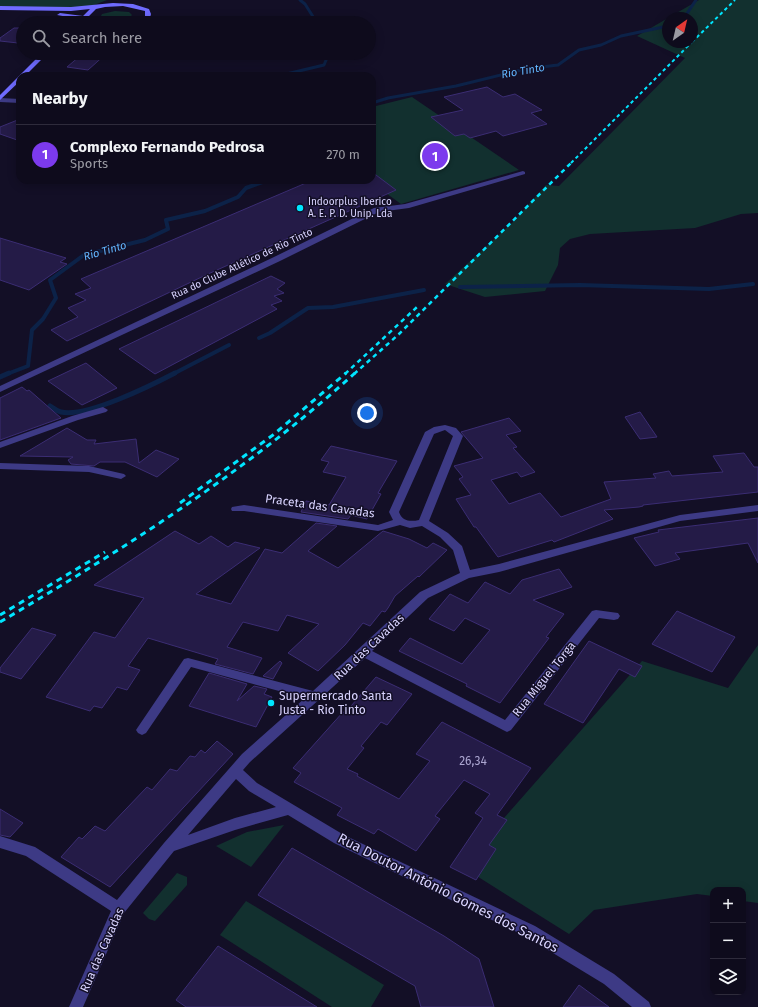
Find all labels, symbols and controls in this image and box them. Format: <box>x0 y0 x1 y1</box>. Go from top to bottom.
north arrow <box>662 12 698 48</box>
search box <box>16 16 376 60</box>
icon: search <box>30 27 52 49</box>
text: Search here <box>62 29 142 47</box>
water label: Rio Tinto <box>500 61 546 81</box>
text: Nearby <box>32 88 87 109</box>
text: Complexo Fernando Pedrosa <box>70 138 264 156</box>
pin: 1 <box>422 141 448 171</box>
text: 1 <box>42 147 48 162</box>
text: 270 m <box>326 147 360 162</box>
text: Sports <box>70 156 108 171</box>
place label: Indoorplus Iberico A. E. P. D. Unip. Lda <box>308 196 393 220</box>
marker: Indoorplus Iberico A. E. P. D. Unip. Lda <box>295 203 305 213</box>
street label: Rua do Clube Atlético de Rio Tinto <box>170 226 315 302</box>
water label: Rio Tinto <box>82 239 128 263</box>
your location <box>357 403 377 423</box>
street label: Praceta das Cavadas <box>264 491 376 521</box>
street label: Rua das Cavadas <box>331 611 407 683</box>
street label: Rua Miguel Torga <box>509 639 579 719</box>
place label: Supermercado Santa Justa - Rio Tinto <box>279 689 392 717</box>
marker: Supermercado Santa Justa - Rio Tinto <box>266 698 276 708</box>
house number: 26,34 <box>459 754 487 768</box>
street label: Rua Doutor António Gomes dos Santos <box>335 830 562 956</box>
map controls <box>710 887 746 995</box>
button: + <box>710 887 746 923</box>
street label: Rua das Cavadas <box>77 905 127 994</box>
button: − <box>710 923 746 959</box>
button: layers <box>710 959 746 995</box>

